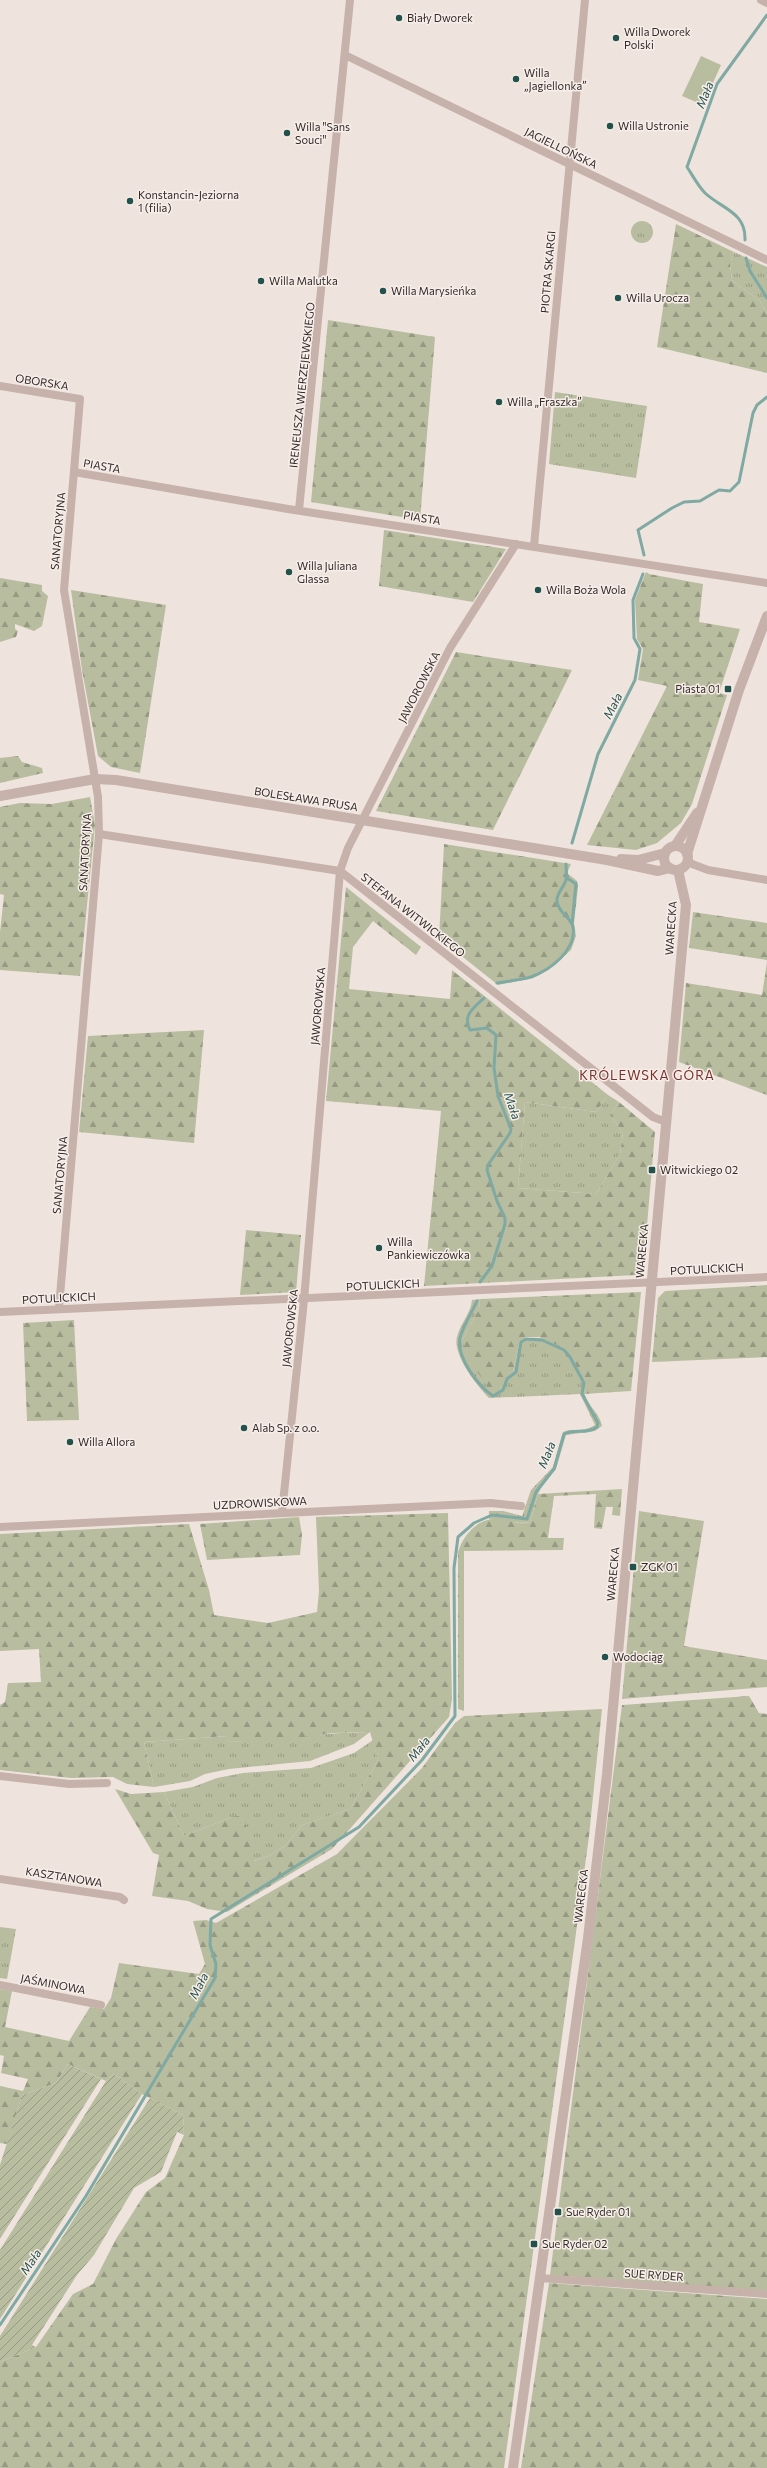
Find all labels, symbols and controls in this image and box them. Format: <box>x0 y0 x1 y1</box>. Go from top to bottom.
place label: Biały Dworek <box>407 11 473 24</box>
marker: Biały Dworek <box>394 13 404 23</box>
place label: Willa Dworek Polski <box>624 25 691 51</box>
marker: Willa Dworek Polski <box>611 33 621 43</box>
place label: Willa „Jagiellonka” <box>524 66 587 93</box>
marker: Willa „Jagiellonka” <box>511 74 521 84</box>
water label: Mała <box>692 79 716 110</box>
place label: Willa Ustronie <box>618 119 689 132</box>
place label: Willa "Sans Souci" <box>295 120 350 146</box>
marker: Willa Ustronie <box>605 121 615 131</box>
street label: JAGIELLOŃSKA <box>522 123 600 172</box>
marker: Willa "Sans Souci" <box>282 128 292 138</box>
place label: Konstancin-Jeziorna 1 (filia) <box>138 188 239 214</box>
marker: Konstancin-Jeziorna 1 (filia) <box>125 196 135 206</box>
street label: PIOTRA SKARGI <box>537 230 558 314</box>
place label: Willa Malutka <box>269 274 338 287</box>
marker: Willa Malutka <box>256 276 266 286</box>
place label: Willa Marysieńka <box>391 284 476 297</box>
marker: Willa Marysieńka <box>378 286 388 296</box>
place label: Willa Urocza <box>626 291 689 304</box>
marker: Willa Urocza <box>613 293 623 303</box>
street label: IRENEUSZA WIERZEJEWSKIEGO <box>286 301 318 469</box>
street label: OBORSKA <box>14 371 70 392</box>
place label: Willa „Fraszka” <box>507 395 582 408</box>
marker: Willa „Fraszka” <box>494 397 504 407</box>
street label: PIASTA <box>82 456 122 475</box>
street label: SANATORYJNA <box>48 491 68 570</box>
street label: PIASTA <box>403 508 442 527</box>
place label: Willa Juliana Glassa <box>297 559 357 585</box>
marker: Willa Juliana Glassa <box>284 567 294 577</box>
place label: Willa Boża Wola <box>546 583 626 596</box>
marker: Willa Boża Wola <box>533 585 543 595</box>
street label: JAWOROWSKA <box>395 649 443 725</box>
place label: Piasta 01 <box>675 682 720 695</box>
marker: Piasta 01 <box>723 684 733 694</box>
water label: Mała <box>600 690 625 721</box>
street label: BOLESŁAWA PRUSA <box>253 784 359 813</box>
street label: SANATORYJNA <box>76 812 94 891</box>
street label: STEFANA WITWICKIEGO <box>359 870 468 959</box>
street label: WARECKA <box>662 900 679 956</box>
street label: JAWOROWSKA <box>308 966 328 1046</box>
district label: KRÓLEWSKA GÓRA <box>579 1066 715 1083</box>
water label: Mała <box>502 1090 524 1121</box>
street label: SANATORYJNA <box>50 1135 70 1214</box>
place label: Witwickiego 02 <box>660 1163 738 1176</box>
marker: Witwickiego 02 <box>647 1165 657 1175</box>
street label: WARECKA <box>633 1223 650 1279</box>
place label: Willa Pankiewiczówka <box>387 1235 470 1261</box>
marker: Willa Pankiewiczówka <box>374 1243 384 1253</box>
street label: POTULICKICH <box>670 1260 744 1277</box>
street label: POTULICKICH <box>346 1276 420 1293</box>
street label: JAWOROWSKA <box>279 1288 301 1368</box>
street label: POTULICKICH <box>22 1289 96 1306</box>
place label: Alab Sp. z o.o. <box>252 1421 320 1434</box>
marker: Alab Sp. z o.o. <box>239 1423 249 1433</box>
place label: Willa Allora <box>78 1435 135 1448</box>
marker: Willa Allora <box>65 1437 75 1447</box>
water label: Mała <box>534 1439 558 1470</box>
street label: UZDROWISKOWA <box>213 1494 308 1511</box>
street label: WARECKA <box>604 1546 621 1602</box>
place label: ZGK 01 <box>641 1560 678 1573</box>
marker: ZGK 01 <box>628 1562 638 1572</box>
place label: Wodociąg <box>613 1650 663 1663</box>
marker: Wodociąg <box>600 1652 610 1662</box>
water label: Mała <box>404 1733 432 1763</box>
street label: KASZTANOWA <box>25 1864 104 1889</box>
street label: WARECKA <box>571 1868 590 1924</box>
street label: JAŚMINOWA <box>19 1970 87 1997</box>
water label: Mała <box>186 1970 211 2001</box>
place label: Sue Ryder 01 <box>566 2205 630 2218</box>
marker: Sue Ryder 01 <box>553 2207 563 2217</box>
place label: Sue Ryder 02 <box>542 2237 607 2250</box>
marker: Sue Ryder 02 <box>529 2239 539 2249</box>
water label: Mała <box>17 2246 44 2277</box>
street label: SUE RYDER <box>624 2266 685 2283</box>

